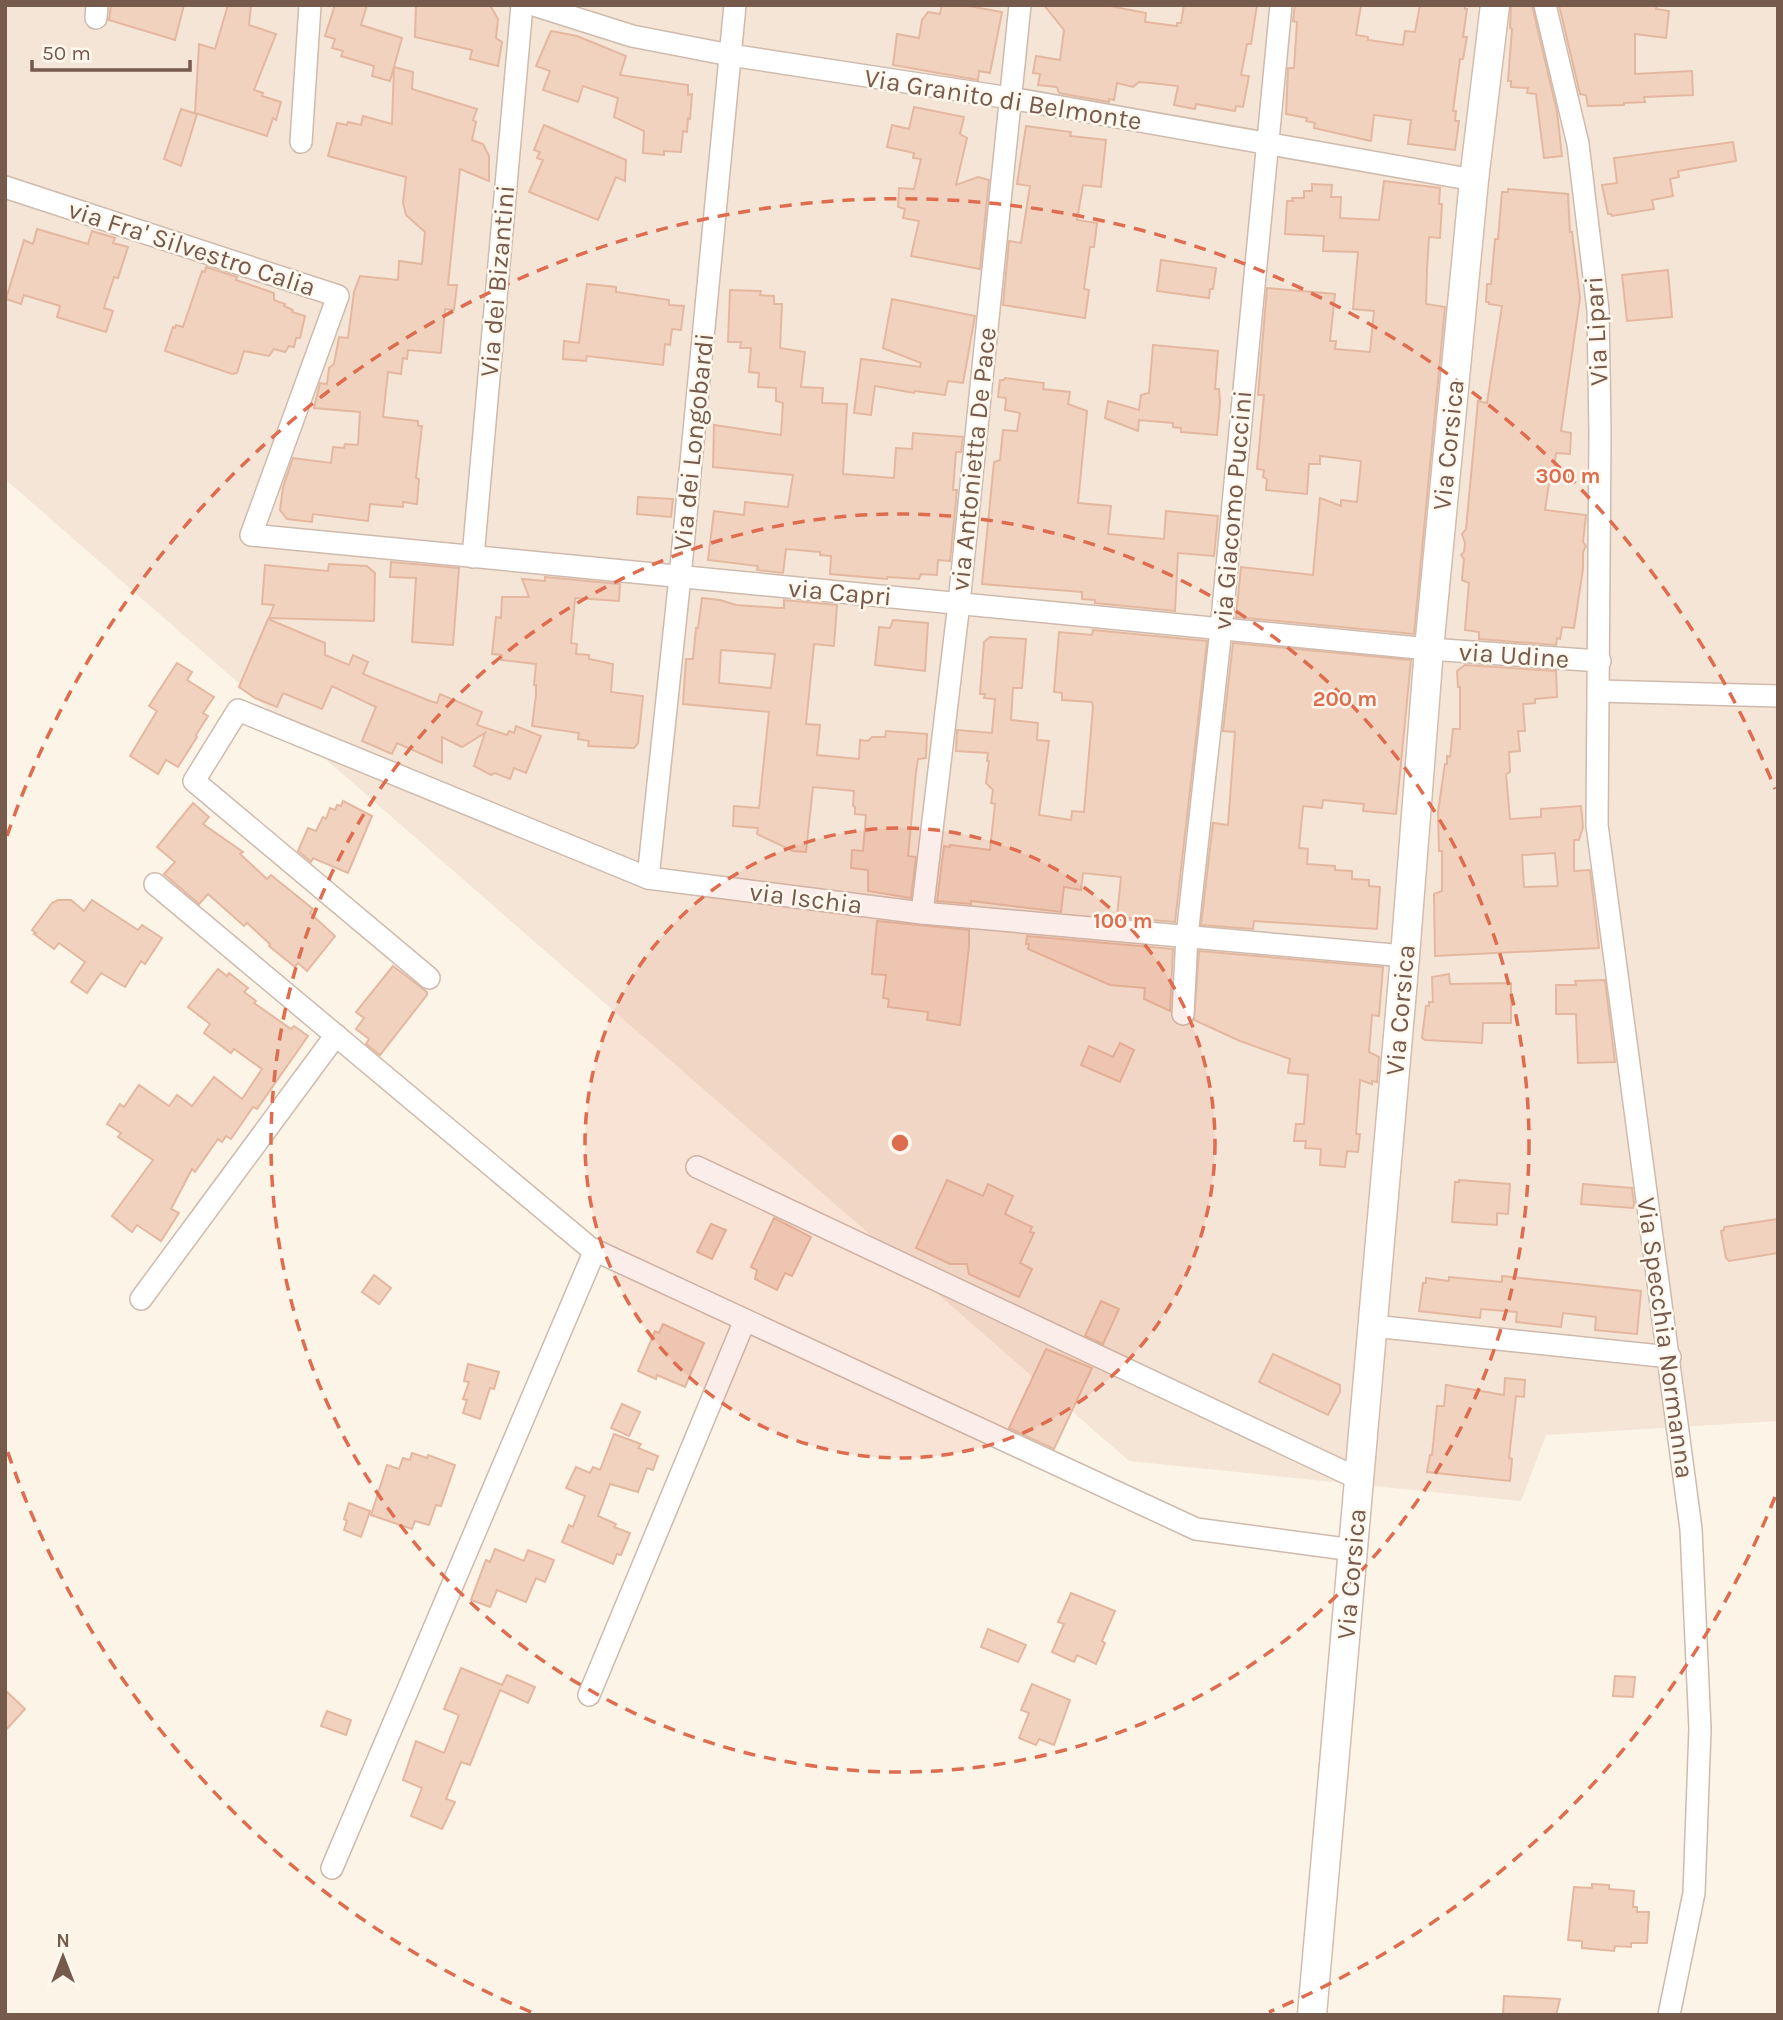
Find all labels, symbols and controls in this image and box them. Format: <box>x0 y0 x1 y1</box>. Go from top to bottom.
scale bar <box>32 28 189 72</box>
text: 50 m <box>42 41 91 65</box>
street label: Via Granito di Belmonte <box>862 62 1144 137</box>
street label: Via dei Bizantini <box>474 184 521 378</box>
street label: via Fra' Silvestro Calia <box>64 194 319 303</box>
street label: Via Lipari <box>1578 276 1615 386</box>
street label: via Antonietta De Pace <box>944 326 1003 592</box>
street label: Via dei Longobardi <box>667 332 720 552</box>
street label: Via Corsica <box>1426 378 1471 512</box>
street label: via Giacomo Puccini <box>1207 389 1258 631</box>
text: 300 m <box>1536 464 1600 488</box>
street label: via Capri <box>787 573 893 612</box>
street label: via Udine <box>1458 636 1570 675</box>
text: 200 m <box>1313 687 1377 711</box>
street label: via Ischia <box>748 876 864 921</box>
text: 100 m <box>1093 909 1153 933</box>
street label: Via Corsica <box>1379 943 1422 1077</box>
centre of rings <box>888 1131 912 1155</box>
street label: Via Specchia Normanna <box>1630 1195 1701 1481</box>
street label: Via Corsica <box>1330 1507 1373 1641</box>
north arrow <box>28 1922 98 1992</box>
text: N <box>56 1930 70 1952</box>

